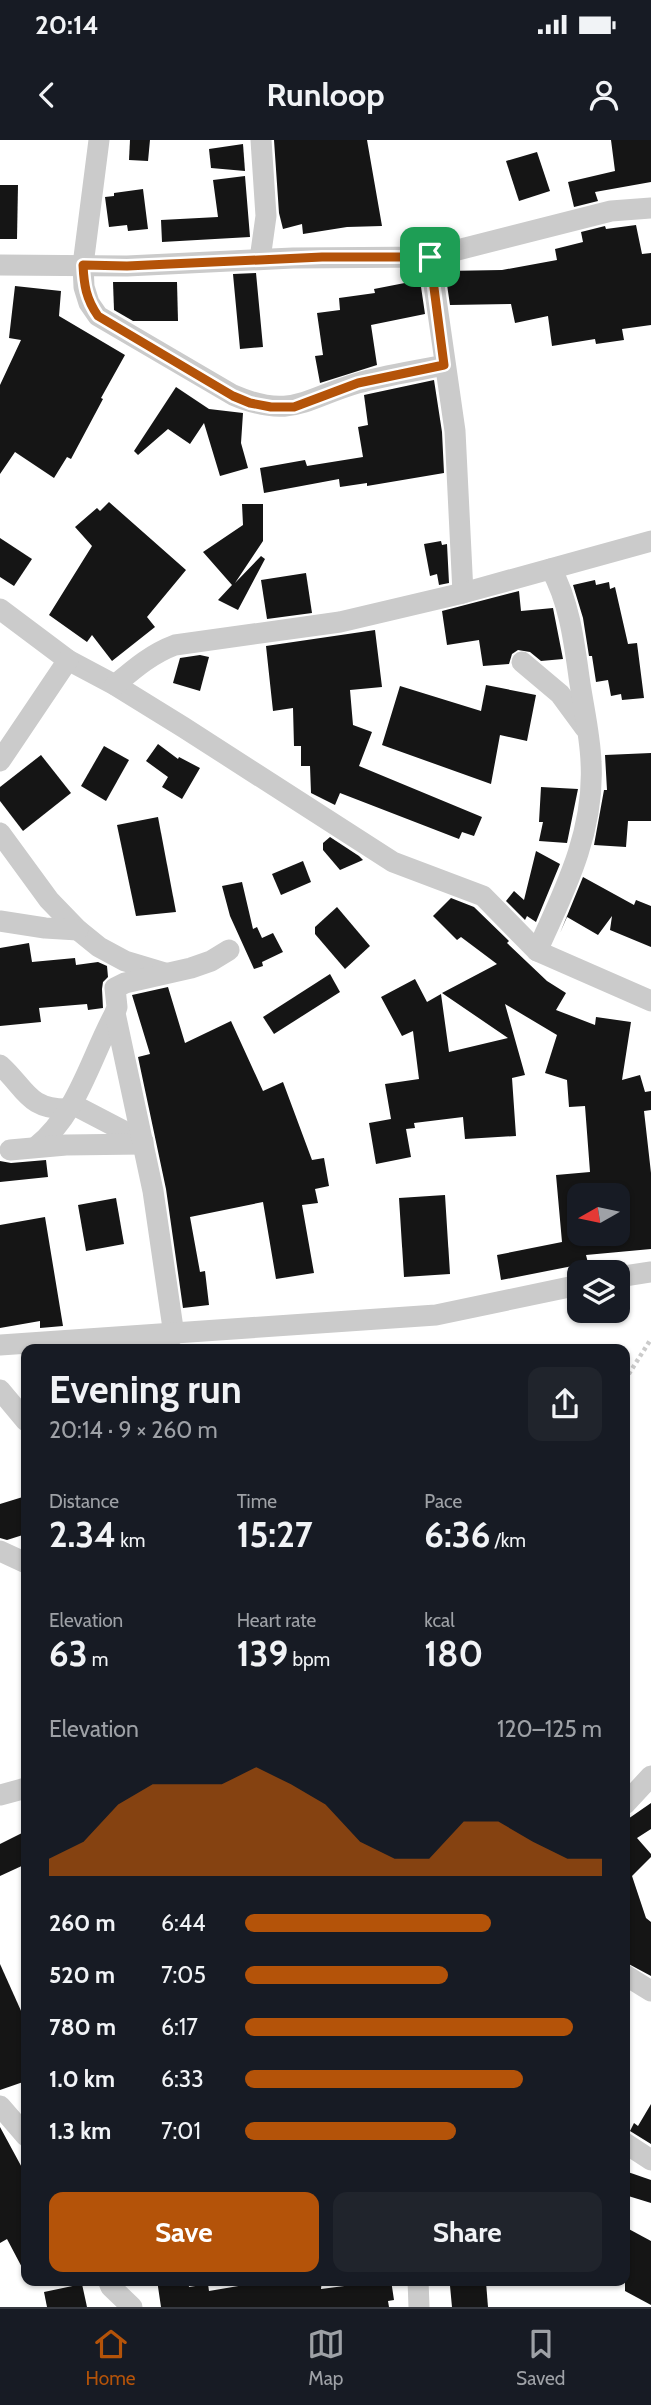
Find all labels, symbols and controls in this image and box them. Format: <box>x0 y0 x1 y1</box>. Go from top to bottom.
text: 20:14 <box>35 9 99 41</box>
text: Runloop <box>267 75 384 114</box>
icon: back <box>28 76 66 114</box>
icon: person <box>585 76 623 114</box>
pin <box>400 227 460 287</box>
icon: arrive <box>411 238 449 276</box>
north arrow <box>567 1183 630 1246</box>
map controls <box>567 1183 630 1323</box>
button: layers <box>567 1260 630 1323</box>
text: Evening run <box>49 1366 242 1413</box>
button: share <box>528 1367 602 1441</box>
text: 20:14 · 9 × 260 m <box>49 1416 218 1444</box>
text: Distance <box>49 1490 119 1513</box>
text: Time <box>237 1490 277 1513</box>
text: Pace <box>424 1490 462 1513</box>
text: 2.34 <box>49 1513 116 1556</box>
text: 15:27 <box>237 1513 313 1556</box>
text: 6:36 <box>424 1513 490 1556</box>
text: km <box>116 1529 145 1552</box>
text: /km <box>490 1529 526 1552</box>
text: Elevation <box>49 1609 123 1632</box>
text: Heart rate <box>237 1609 316 1632</box>
text: kcal <box>424 1609 455 1632</box>
text: 63 <box>49 1632 88 1675</box>
text: 139 <box>237 1632 288 1675</box>
text: 180 <box>424 1632 483 1675</box>
text: m <box>88 1648 109 1671</box>
text: bpm <box>288 1648 330 1671</box>
text: Elevation <box>49 1715 139 1743</box>
text: 120–125 m <box>497 1715 602 1743</box>
text: 260 m <box>49 1909 116 1937</box>
text: 6:44 <box>161 1909 205 1937</box>
text: 520 m <box>49 1961 115 1989</box>
text: 7:05 <box>161 1961 206 1989</box>
text: 780 m <box>49 2013 116 2041</box>
text: 6:17 <box>161 2013 198 2041</box>
text: 1.0 km <box>49 2065 115 2093</box>
text: 6:33 <box>161 2065 204 2093</box>
text: 1.3 km <box>49 2117 111 2145</box>
text: 7:01 <box>161 2117 201 2145</box>
button: Save <box>49 2192 319 2272</box>
button: Share <box>333 2192 602 2272</box>
tab: Home <box>86 2325 136 2390</box>
tab: Map <box>307 2325 345 2390</box>
tab: Saved <box>516 2325 565 2390</box>

